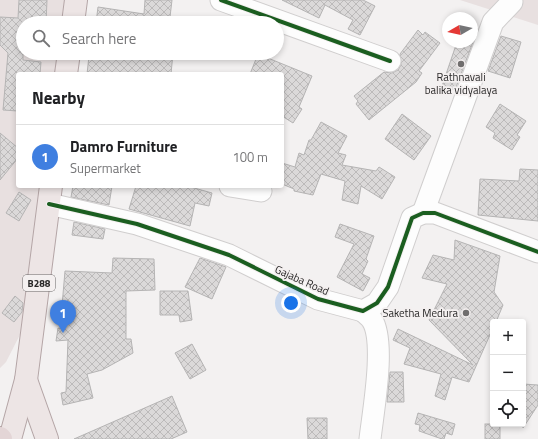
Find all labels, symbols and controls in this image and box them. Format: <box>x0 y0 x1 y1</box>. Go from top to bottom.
north arrow <box>442 12 478 48</box>
search box <box>16 16 284 60</box>
icon: search <box>30 27 52 49</box>
text: Search here <box>62 27 136 50</box>
marker: Rathnavali balika vidyalaya <box>456 59 466 69</box>
place label: Rathnavali balika vidyalaya <box>425 69 498 98</box>
text: Nearby <box>32 85 85 111</box>
text: Damro Furniture <box>70 135 177 158</box>
text: 1 <box>41 147 49 167</box>
text: 100 m <box>232 147 268 167</box>
text: Supermarket <box>70 158 141 178</box>
street label: Gajaba Road <box>272 261 332 299</box>
road number: B288 <box>23 275 55 291</box>
your location <box>281 293 301 313</box>
pin: 1 <box>50 300 76 333</box>
place label: Saketha Medura <box>382 305 458 321</box>
marker: Saketha Medura <box>461 308 471 318</box>
map controls <box>490 319 526 427</box>
button: + <box>490 319 526 355</box>
button: − <box>490 355 526 391</box>
button: locate <box>490 391 526 427</box>

